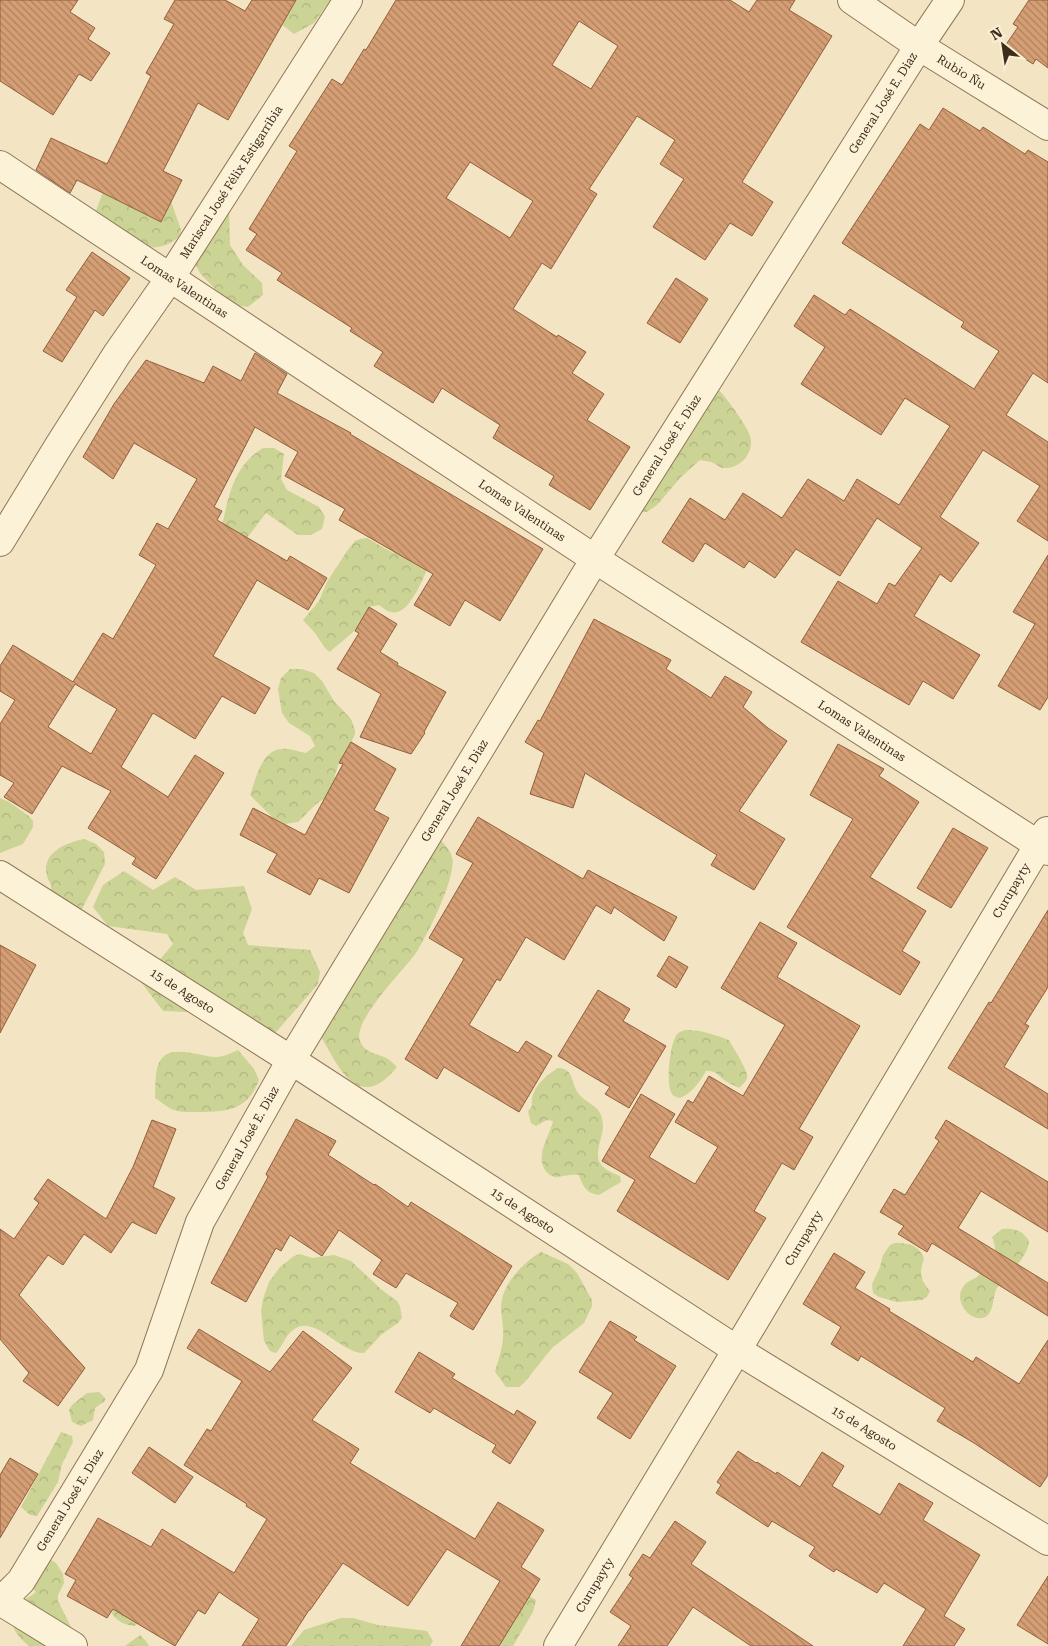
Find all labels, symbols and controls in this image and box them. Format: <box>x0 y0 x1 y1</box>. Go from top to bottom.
north arrow <box>978 20 1028 70</box>
text: N <box>988 24 1005 43</box>
street label: General José E. Diaz <box>846 50 920 156</box>
street label: Rubio Ñu <box>934 52 989 93</box>
street label: Mariscal José Félix Estigarribia <box>177 102 286 261</box>
street label: Lomas Valentinas <box>138 253 231 321</box>
street label: General José E. Diaz <box>629 392 704 499</box>
street label: Lomas Valentinas <box>476 477 568 545</box>
street label: Lomas Valentinas <box>815 698 908 765</box>
street label: General José E. Diaz <box>418 737 491 844</box>
street label: Curupayty <box>990 860 1034 921</box>
street label: 15 de Agosto <box>147 965 217 1017</box>
street label: General José E. Diaz <box>212 1084 282 1193</box>
street label: 15 de Agosto <box>488 1185 557 1237</box>
street label: Curupayty <box>782 1207 826 1268</box>
street label: 15 de Agosto <box>829 1403 899 1453</box>
street label: General José E. Diaz <box>34 1446 106 1554</box>
street label: Curupayty <box>573 1554 617 1615</box>

